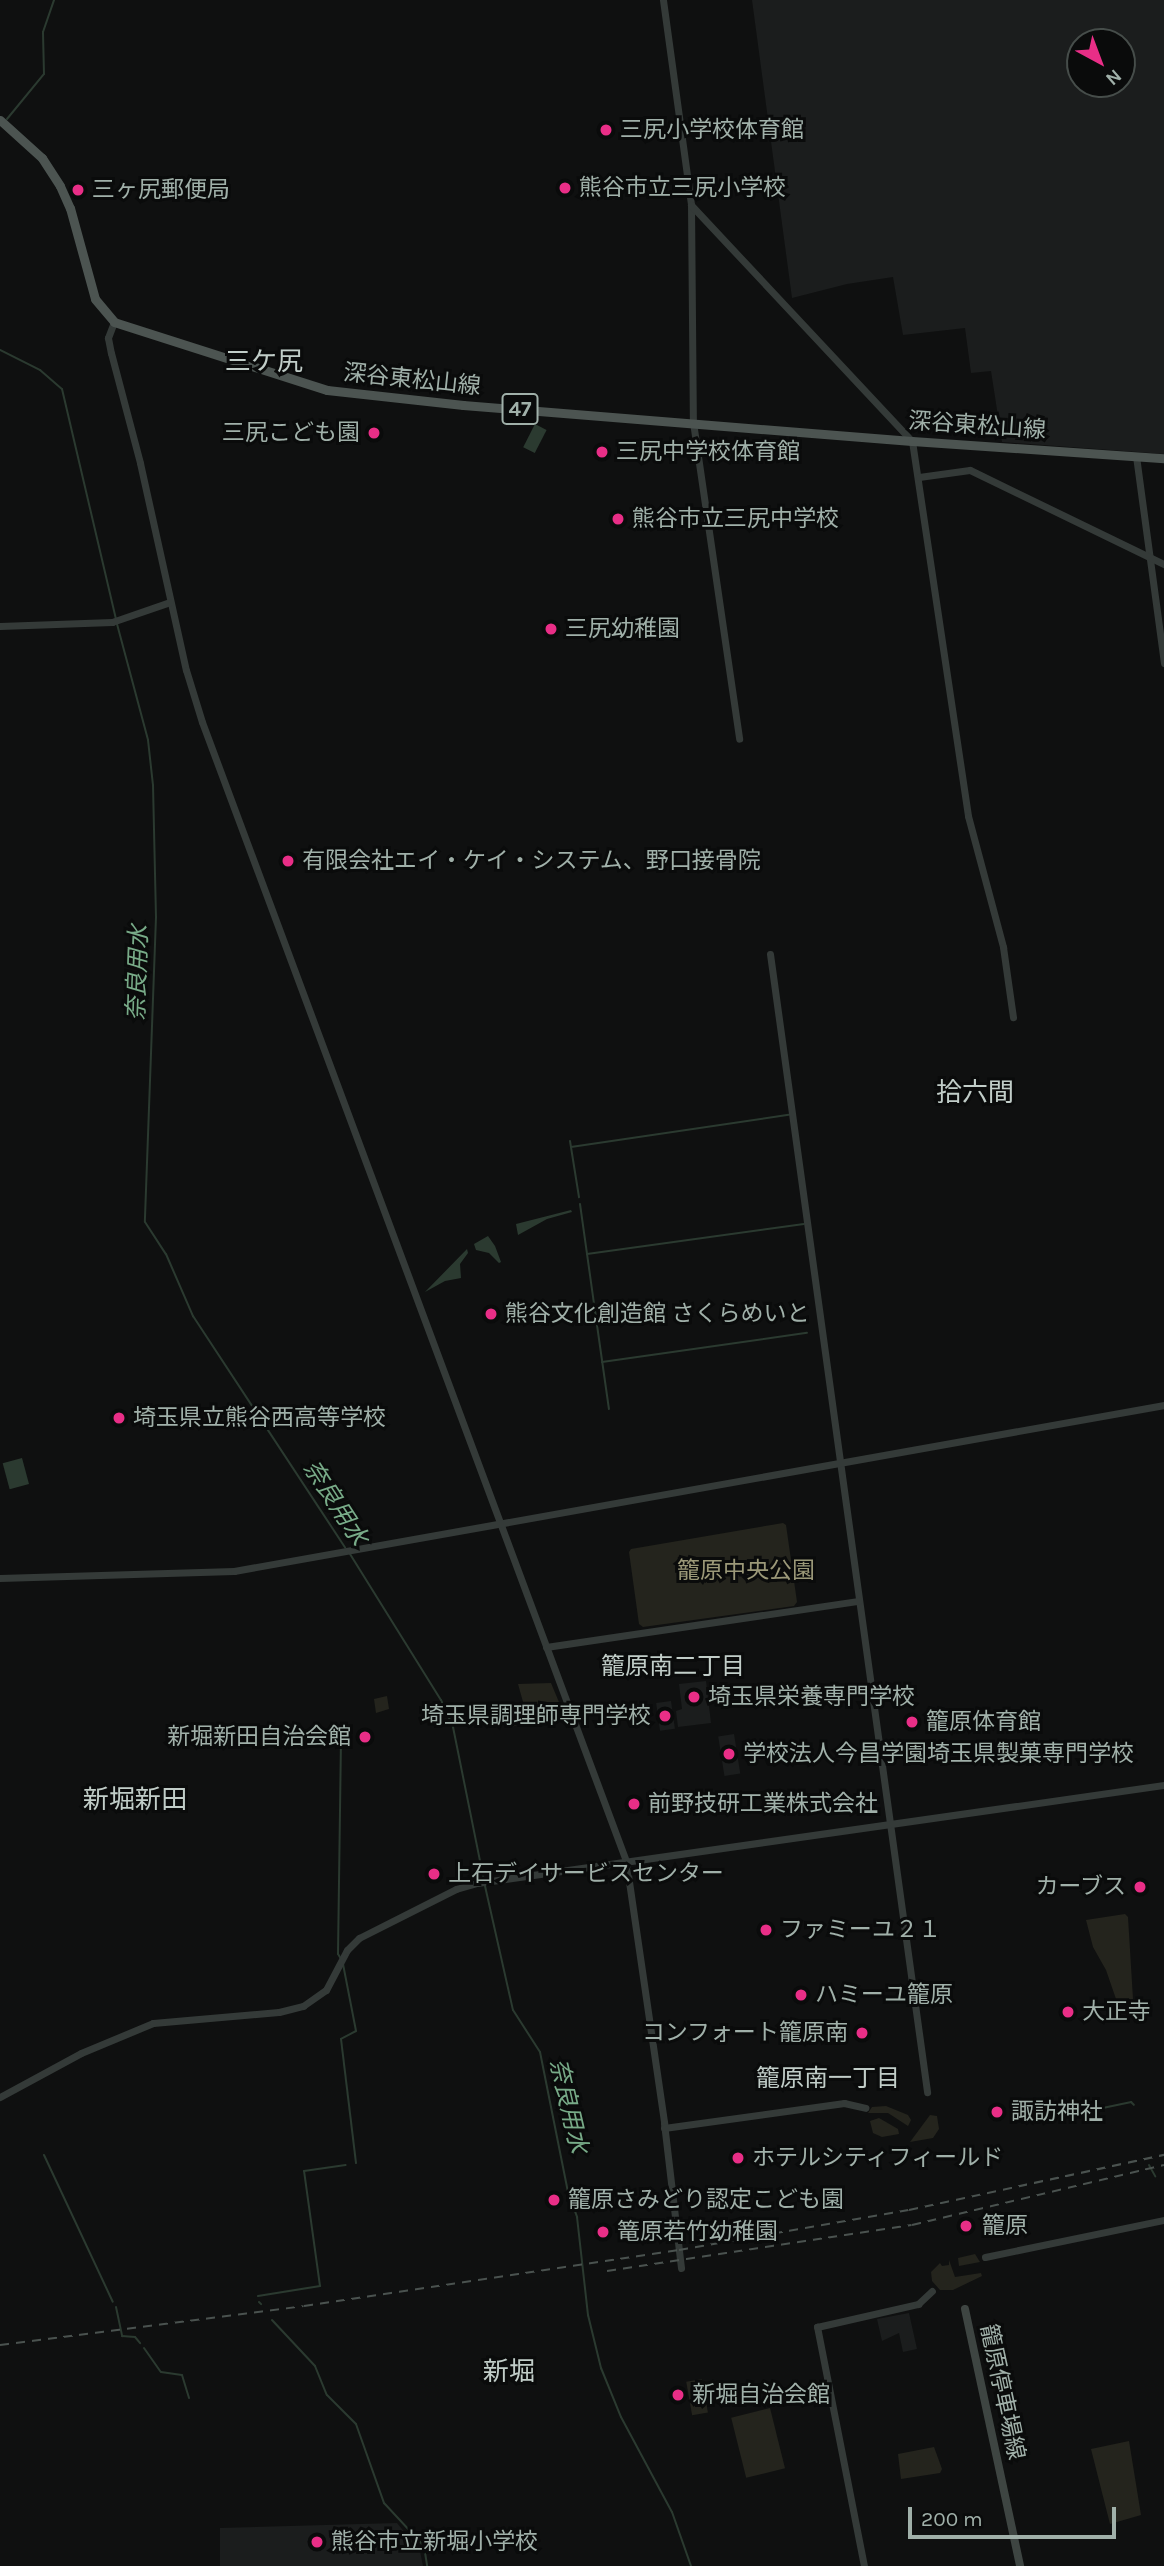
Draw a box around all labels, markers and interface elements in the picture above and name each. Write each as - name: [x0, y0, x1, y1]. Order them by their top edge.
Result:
- north arrow: [1066, 28, 1136, 98]
- text: N: [1101, 65, 1126, 90]
- place label: 三尻小学校体育館: [620, 116, 804, 144]
- marker: 三尻小学校体育館: [598, 122, 614, 138]
- place label: 熊谷市立三尻小学校: [579, 174, 786, 202]
- place label: 三ヶ尻郵便局: [92, 176, 230, 204]
- marker: 熊谷市立三尻小学校: [557, 180, 573, 196]
- marker: 三ヶ尻郵便局: [70, 182, 86, 198]
- district label: 三ケ尻: [225, 346, 303, 378]
- street label: 深谷東松山線: [342, 359, 482, 401]
- road number: 47: [501, 392, 539, 426]
- street label: 深谷東松山線: [907, 407, 1047, 445]
- place label: 三尻こども園: [222, 419, 360, 447]
- marker: 三尻こども園: [366, 425, 382, 441]
- place label: 三尻中学校体育館: [616, 438, 800, 466]
- marker: 三尻中学校体育館: [594, 444, 610, 460]
- place label: 熊谷市立三尻中学校: [632, 505, 839, 533]
- marker: 熊谷市立三尻中学校: [610, 511, 626, 527]
- place label: 三尻幼稚園: [565, 615, 680, 643]
- marker: 三尻幼稚園: [543, 621, 559, 637]
- place label: 有限会社エイ・ケイ・システム、野口接骨院: [302, 847, 762, 875]
- marker: 有限会社エイ・ケイ・システム、野口接骨院: [280, 853, 296, 869]
- water label: 奈良用水: [122, 925, 154, 1021]
- district label: 拾六間: [936, 1077, 1014, 1109]
- place label: 熊谷文化創造館 さくらめいと: [505, 1300, 809, 1328]
- marker: 熊谷文化創造館 さくらめいと: [483, 1306, 499, 1322]
- place label: 埼玉県立熊谷西高等学校: [133, 1404, 386, 1432]
- marker: 埼玉県立熊谷西高等学校: [111, 1410, 127, 1426]
- water label: 奈良用水: [297, 1455, 373, 1551]
- park label: 籠原中央公園: [677, 1557, 815, 1585]
- district label: 籠原南二丁目: [601, 1653, 745, 1681]
- place label: 埼玉県栄養専門学校: [708, 1683, 915, 1711]
- marker: 埼玉県栄養専門学校: [686, 1689, 702, 1705]
- place label: 埼玉県調理師専門学校: [421, 1702, 651, 1730]
- marker: 埼玉県調理師専門学校: [657, 1708, 673, 1724]
- place label: 籠原体育館: [926, 1708, 1041, 1736]
- marker: 籠原体育館: [904, 1714, 920, 1730]
- place label: 新堀新田自治会館: [167, 1723, 351, 1751]
- marker: 新堀新田自治会館: [357, 1729, 373, 1745]
- place label: 学校法人今昌学園埼玉県製菓専門学校: [743, 1740, 1134, 1768]
- marker: 学校法人今昌学園埼玉県製菓専門学校: [721, 1746, 737, 1762]
- district label: 新堀新田: [83, 1784, 187, 1816]
- place label: 前野技研工業株式会社: [648, 1790, 878, 1818]
- marker: 前野技研工業株式会社: [626, 1796, 642, 1812]
- place label: 上石デイサービスセンター: [448, 1860, 724, 1888]
- marker: 上石デイサービスセンター: [426, 1866, 442, 1882]
- place label: カーブス: [1034, 1873, 1126, 1901]
- marker: カーブス: [1132, 1879, 1148, 1895]
- place label: ファミーユ２１: [780, 1916, 941, 1944]
- marker: ファミーユ２１: [758, 1922, 774, 1938]
- place label: ハミーユ籠原: [815, 1981, 953, 2009]
- marker: ハミーユ籠原: [793, 1987, 809, 2003]
- place label: 大正寺: [1082, 1998, 1151, 2026]
- marker: 大正寺: [1060, 2004, 1076, 2020]
- place label: コンフォート籠原南: [641, 2019, 848, 2047]
- marker: コンフォート籠原南: [854, 2025, 870, 2041]
- water label: 奈良用水: [543, 2056, 593, 2156]
- district label: 籠原南一丁目: [756, 2065, 900, 2093]
- place label: 諏訪神社: [1011, 2098, 1103, 2126]
- marker: 諏訪神社: [989, 2104, 1005, 2120]
- place label: ホテルシティフィールド: [752, 2144, 1005, 2172]
- marker: ホテルシティフィールド: [730, 2150, 746, 2166]
- place label: 籠原さみどり認定こども園: [568, 2186, 844, 2214]
- marker: 籠原さみどり認定こども園: [546, 2192, 562, 2208]
- place label: 籠原: [982, 2212, 1028, 2240]
- marker: 籠原: [956, 2216, 976, 2236]
- place label: 篭原若竹幼稚園: [617, 2218, 778, 2246]
- marker: 篭原若竹幼稚園: [595, 2224, 611, 2240]
- street label: 籠原停車場線: [974, 2322, 1030, 2462]
- district label: 新堀: [483, 2356, 535, 2388]
- place label: 新堀自治会館: [692, 2381, 830, 2409]
- marker: 新堀自治会館: [670, 2387, 686, 2403]
- scale bar: [912, 2492, 1120, 2536]
- text: 200 m: [921, 2507, 983, 2531]
- place label: 熊谷市立新堀小学校: [331, 2528, 538, 2556]
- marker: 熊谷市立新堀小学校: [309, 2534, 325, 2550]

